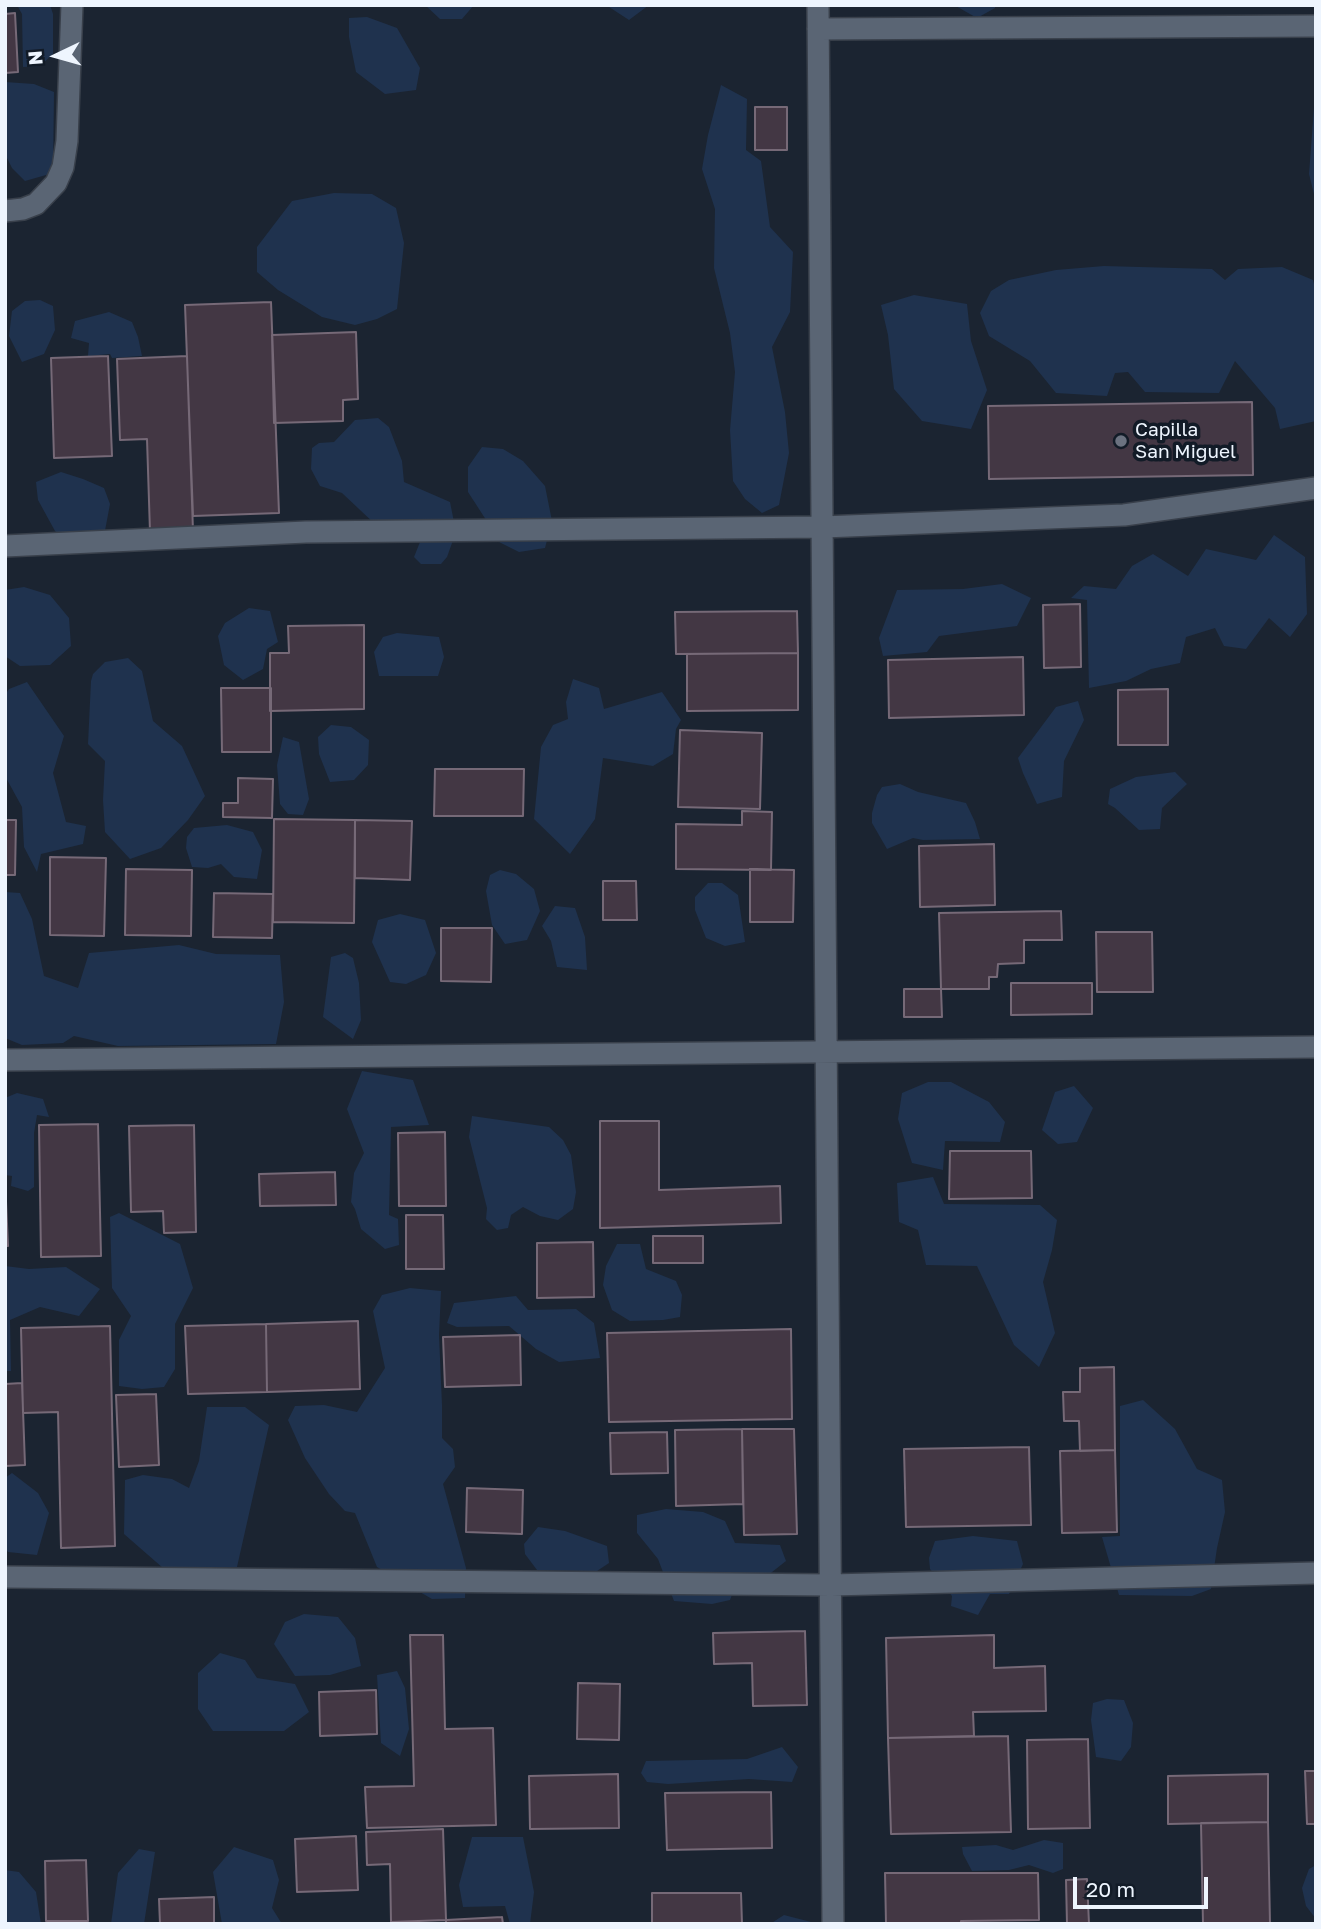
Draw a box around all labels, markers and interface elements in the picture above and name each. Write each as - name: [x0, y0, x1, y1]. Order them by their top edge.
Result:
- north arrow: [21, 21, 91, 91]
- text: N: [22, 50, 47, 66]
- place label: Capilla San Miguel: [1135, 419, 1236, 463]
- marker: Capilla San Miguel: [1113, 433, 1129, 449]
- scale bar: [1076, 1862, 1211, 1906]
- text: 20 m: [1086, 1876, 1135, 1902]

